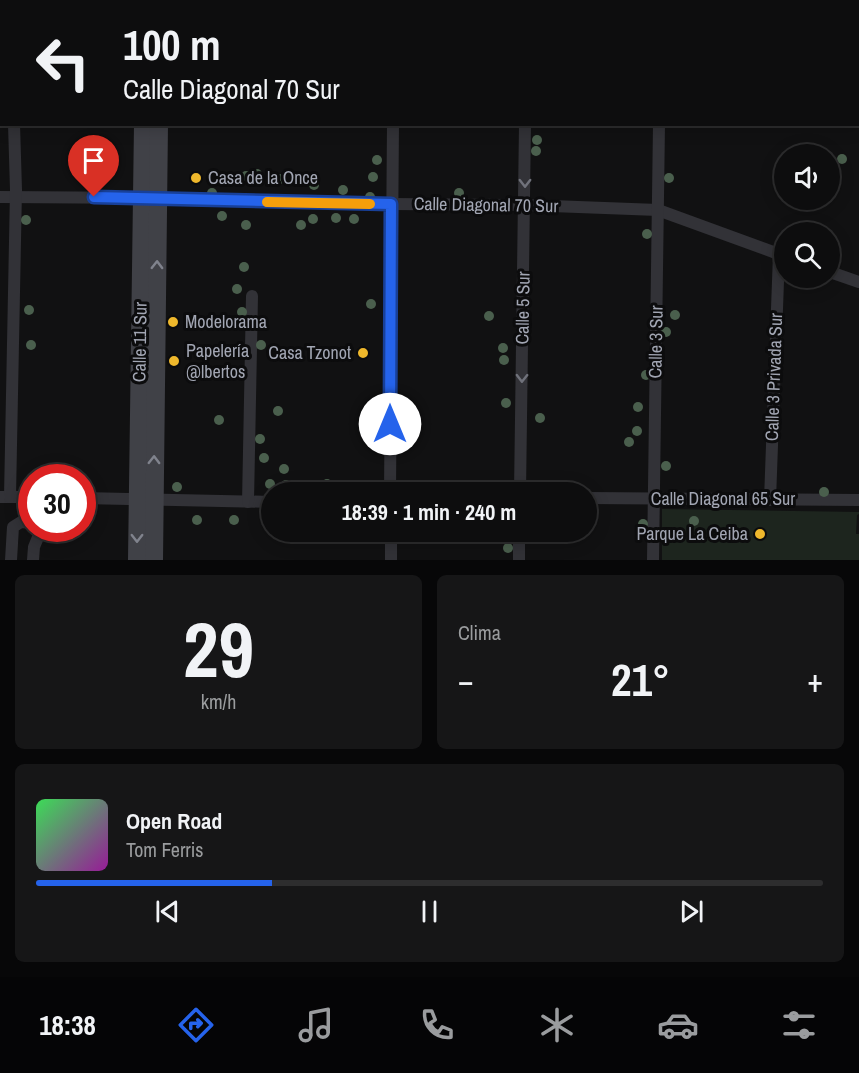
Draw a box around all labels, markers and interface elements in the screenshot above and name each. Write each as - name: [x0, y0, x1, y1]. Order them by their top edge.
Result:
- text: 100 m: [123, 17, 221, 73]
- icon: left: [24, 24, 102, 102]
- text: Calle Diagonal 70 Sur: [123, 71, 340, 107]
- pin: [68, 135, 119, 197]
- icon: arrive: [77, 144, 110, 177]
- map controls: [774, 144, 840, 288]
- button: sound: [774, 144, 840, 210]
- place label: Casa de la Once: [208, 165, 318, 190]
- marker: Casa de la Once: [189, 171, 203, 185]
- one-way arrow: [519, 178, 531, 187]
- street label: Calle Diagonal 70 Sur: [414, 191, 558, 218]
- button: search: [774, 222, 840, 288]
- one-way arrow: [151, 260, 163, 269]
- street label: Calle 5 Sur: [509, 271, 536, 345]
- street label: Calle 11 Sur: [126, 302, 153, 382]
- street label: Calle 3 Sur: [642, 305, 669, 379]
- place label: Modelorama: [185, 309, 267, 334]
- street label: Calle 3 Privada Sur: [759, 313, 788, 441]
- marker: Modelorama: [166, 315, 180, 329]
- place label: Papelería @lbertos: [186, 338, 249, 384]
- place label: Casa Tzonot: [268, 340, 351, 365]
- marker: Casa Tzonot: [356, 346, 370, 360]
- marker: Papelería @lbertos: [167, 354, 181, 368]
- one-way arrow: [516, 373, 528, 382]
- position arrow: [358, 392, 422, 456]
- one-way arrow: [148, 455, 160, 464]
- speed limit sign: 30: [18, 464, 96, 542]
- street label: Calle Diagonal 65 Sur: [651, 486, 795, 511]
- text: 18:39 · 1 min · 240 m: [342, 497, 516, 527]
- place label: Parque La Ceiba: [636, 521, 748, 546]
- marker: Parque La Ceiba: [753, 527, 767, 541]
- one-way arrow: [131, 533, 143, 542]
- text: 29: [183, 596, 254, 701]
- text: Clima: [458, 619, 501, 646]
- text: 21°: [611, 649, 670, 710]
- text: −: [458, 658, 474, 702]
- text: +: [807, 658, 823, 702]
- text: km/h: [201, 688, 236, 715]
- text: Open Road: [126, 806, 222, 836]
- text: Tom Ferris: [126, 836, 204, 863]
- icon: previous: [151, 895, 184, 928]
- icon: pause: [413, 895, 446, 928]
- icon: next: [675, 895, 708, 928]
- icon: directions: [175, 1004, 217, 1046]
- icon: music: [295, 1004, 337, 1046]
- icon: phone: [416, 1004, 458, 1046]
- icon: climate: [536, 1004, 578, 1046]
- icon: car: [657, 1004, 699, 1046]
- icon: filters: [778, 1004, 820, 1046]
- text: 18:38: [39, 1007, 96, 1043]

